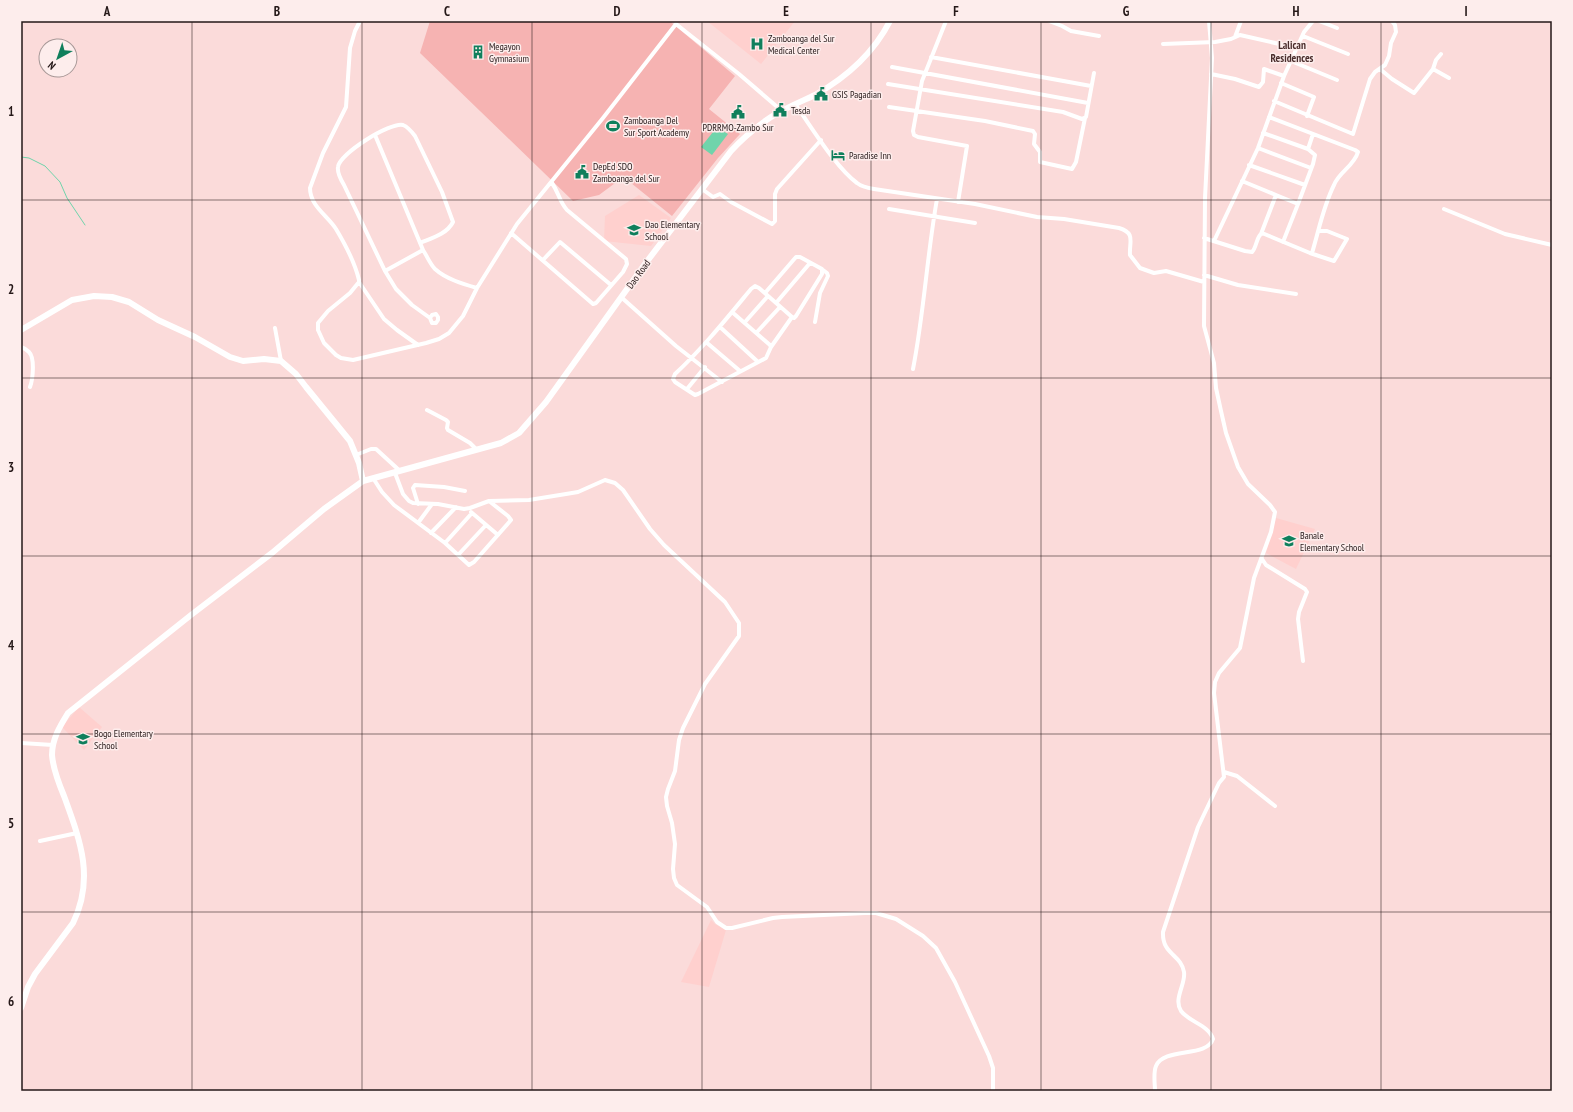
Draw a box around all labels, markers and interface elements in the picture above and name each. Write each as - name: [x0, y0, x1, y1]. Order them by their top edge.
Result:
- text: A: [103, 3, 111, 20]
- text: B: [274, 3, 280, 20]
- text: C: [444, 3, 450, 20]
- text: D: [614, 3, 621, 20]
- text: E: [783, 3, 789, 20]
- text: F: [953, 3, 959, 20]
- text: G: [1123, 3, 1130, 20]
- text: H: [1293, 3, 1300, 20]
- text: I: [1464, 3, 1468, 20]
- place label: Zamboanga del Sur Medical Center: [768, 32, 835, 57]
- hospital icon: Zamboanga del Sur Medical Center: [749, 36, 765, 52]
- north arrow: [38, 38, 78, 78]
- district label: Lalican Residences: [1271, 38, 1314, 65]
- place label: Megayon Gymnasium: [489, 40, 529, 65]
- building icon: Megayon Gymnasium: [470, 44, 486, 60]
- text: N: [45, 58, 58, 73]
- public building icon: GSIS Pagadian: [813, 86, 829, 102]
- place label: GSIS Pagadian: [832, 88, 881, 101]
- public building icon: Tesda: [772, 102, 788, 118]
- text: 1: [8, 103, 14, 120]
- public building icon: PDRRMO-Zambo Sur: [730, 104, 746, 120]
- place label: Tesda: [791, 104, 810, 117]
- place label: Zamboanga Del Sur Sport Academy: [624, 114, 689, 139]
- sports icon: Zamboanga Del Sur Sport Academy: [605, 118, 621, 134]
- place label: PDRRMO-Zambo Sur: [702, 121, 774, 134]
- hotel icon: Paradise Inn: [830, 147, 846, 163]
- place label: Paradise Inn: [849, 149, 891, 162]
- place label: DepEd SDO Zamboanga del Sur: [593, 160, 660, 185]
- public building icon: DepEd SDO Zamboanga del Sur: [574, 164, 590, 180]
- place label: Dao Elementary School: [645, 218, 700, 243]
- school or university icon: Dao Elementary School: [626, 222, 642, 238]
- street label: Dao Road: [624, 257, 653, 291]
- text: 2: [8, 281, 14, 298]
- text: 3: [8, 459, 14, 476]
- place label: Banale Elementary School: [1300, 529, 1365, 554]
- school or university icon: Banale Elementary School: [1281, 533, 1297, 549]
- text: 4: [8, 637, 15, 654]
- place label: Bogo Elementary School: [94, 727, 153, 752]
- school or university icon: Bogo Elementary School: [75, 731, 91, 747]
- text: 5: [8, 815, 14, 832]
- text: 6: [8, 993, 14, 1010]

